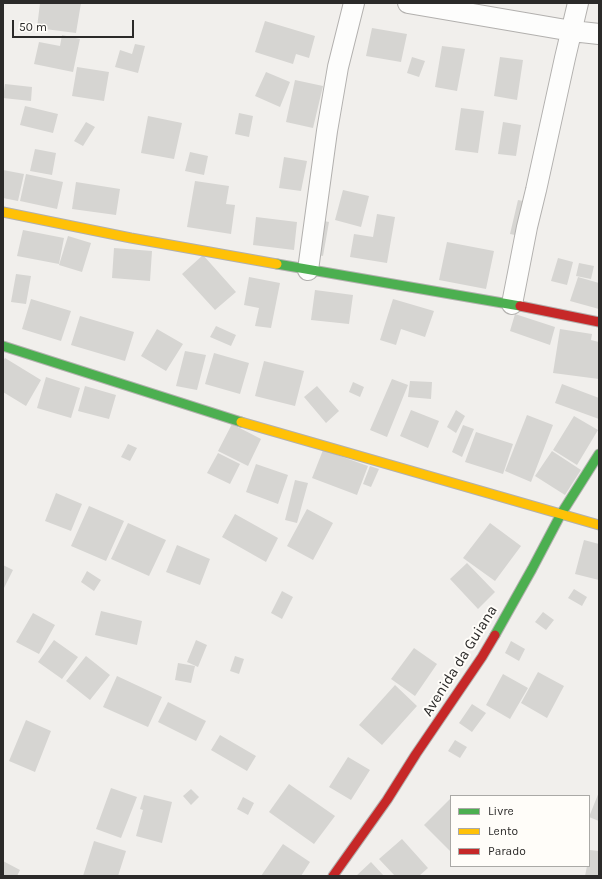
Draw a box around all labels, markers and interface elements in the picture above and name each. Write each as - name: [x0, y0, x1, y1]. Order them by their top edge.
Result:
- scale bar: [14, 12, 136, 38]
- text: 50 m: [19, 20, 47, 34]
- street label: Avenida da Guiana: [419, 602, 501, 720]
- legend: [450, 795, 590, 867]
- text: Livre: [488, 804, 514, 818]
- text: Lento: [488, 824, 518, 838]
- text: Parado: [488, 844, 526, 858]

